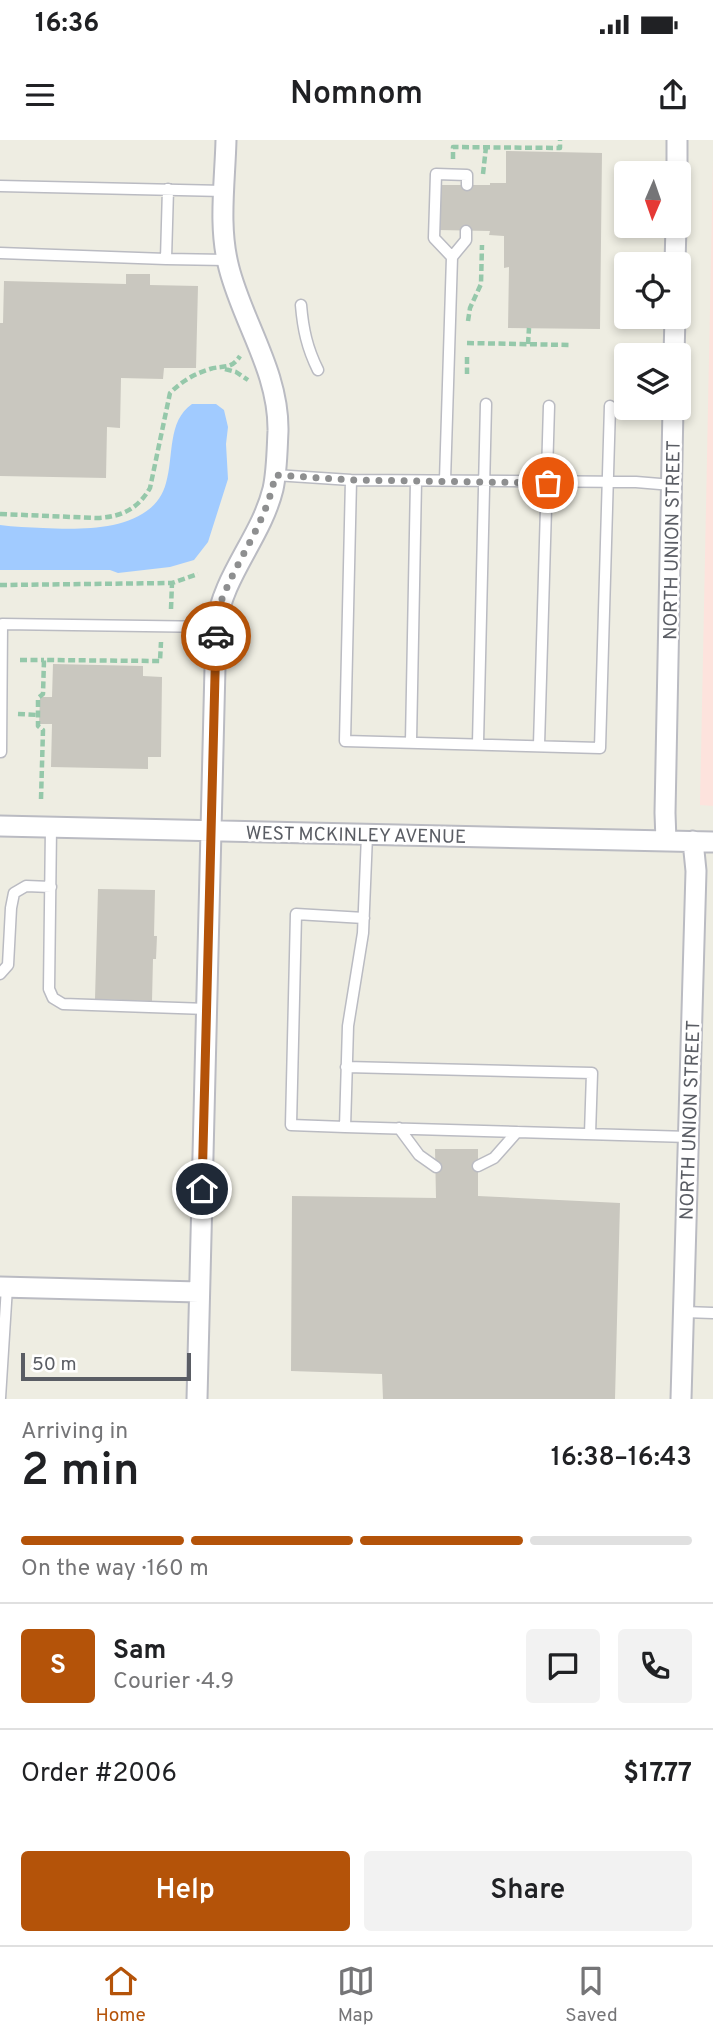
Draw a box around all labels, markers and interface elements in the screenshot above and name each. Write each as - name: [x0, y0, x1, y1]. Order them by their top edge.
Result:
- text: 16:36: [35, 8, 99, 41]
- text: Nomnom: [290, 75, 423, 115]
- icon: menu: [21, 76, 59, 114]
- icon: share: [654, 76, 692, 114]
- north arrow: [614, 161, 691, 238]
- map controls: [614, 161, 691, 420]
- button: locate: [614, 252, 691, 329]
- button: layers: [614, 343, 691, 420]
- street label: NORTH UNION STREET: [659, 440, 687, 640]
- pin: [518, 453, 578, 513]
- icon: bag: [529, 464, 567, 502]
- courier: [181, 601, 251, 671]
- icon: car: [197, 617, 235, 655]
- street label: WEST MCKINLEY AVENUE: [245, 822, 466, 850]
- street label: NORTH UNION STREET: [676, 1020, 706, 1220]
- pin: [172, 1159, 232, 1219]
- icon: home: [183, 1170, 221, 1208]
- scale bar: [21, 1350, 191, 1382]
- text: 50 m: [32, 1353, 77, 1377]
- text: Arriving in: [21, 1418, 128, 1447]
- text: 16:38–16:43: [551, 1442, 692, 1475]
- text: 2 min: [21, 1443, 140, 1502]
- text: On the way · 160 m: [21, 1555, 209, 1584]
- button: chat: [526, 1629, 600, 1703]
- button: phone: [618, 1629, 692, 1703]
- text: Sam: [113, 1635, 166, 1668]
- text: S: [50, 1650, 66, 1683]
- text: Courier · 4.9: [113, 1668, 234, 1697]
- text: Order #2006: [21, 1758, 177, 1791]
- text: $17.77: [623, 1758, 692, 1791]
- button: Help: [21, 1851, 350, 1931]
- button: Share: [364, 1851, 692, 1931]
- tab: Home: [95, 1962, 146, 2028]
- tab: Map: [337, 1962, 375, 2028]
- tab: Saved: [565, 1962, 618, 2028]

